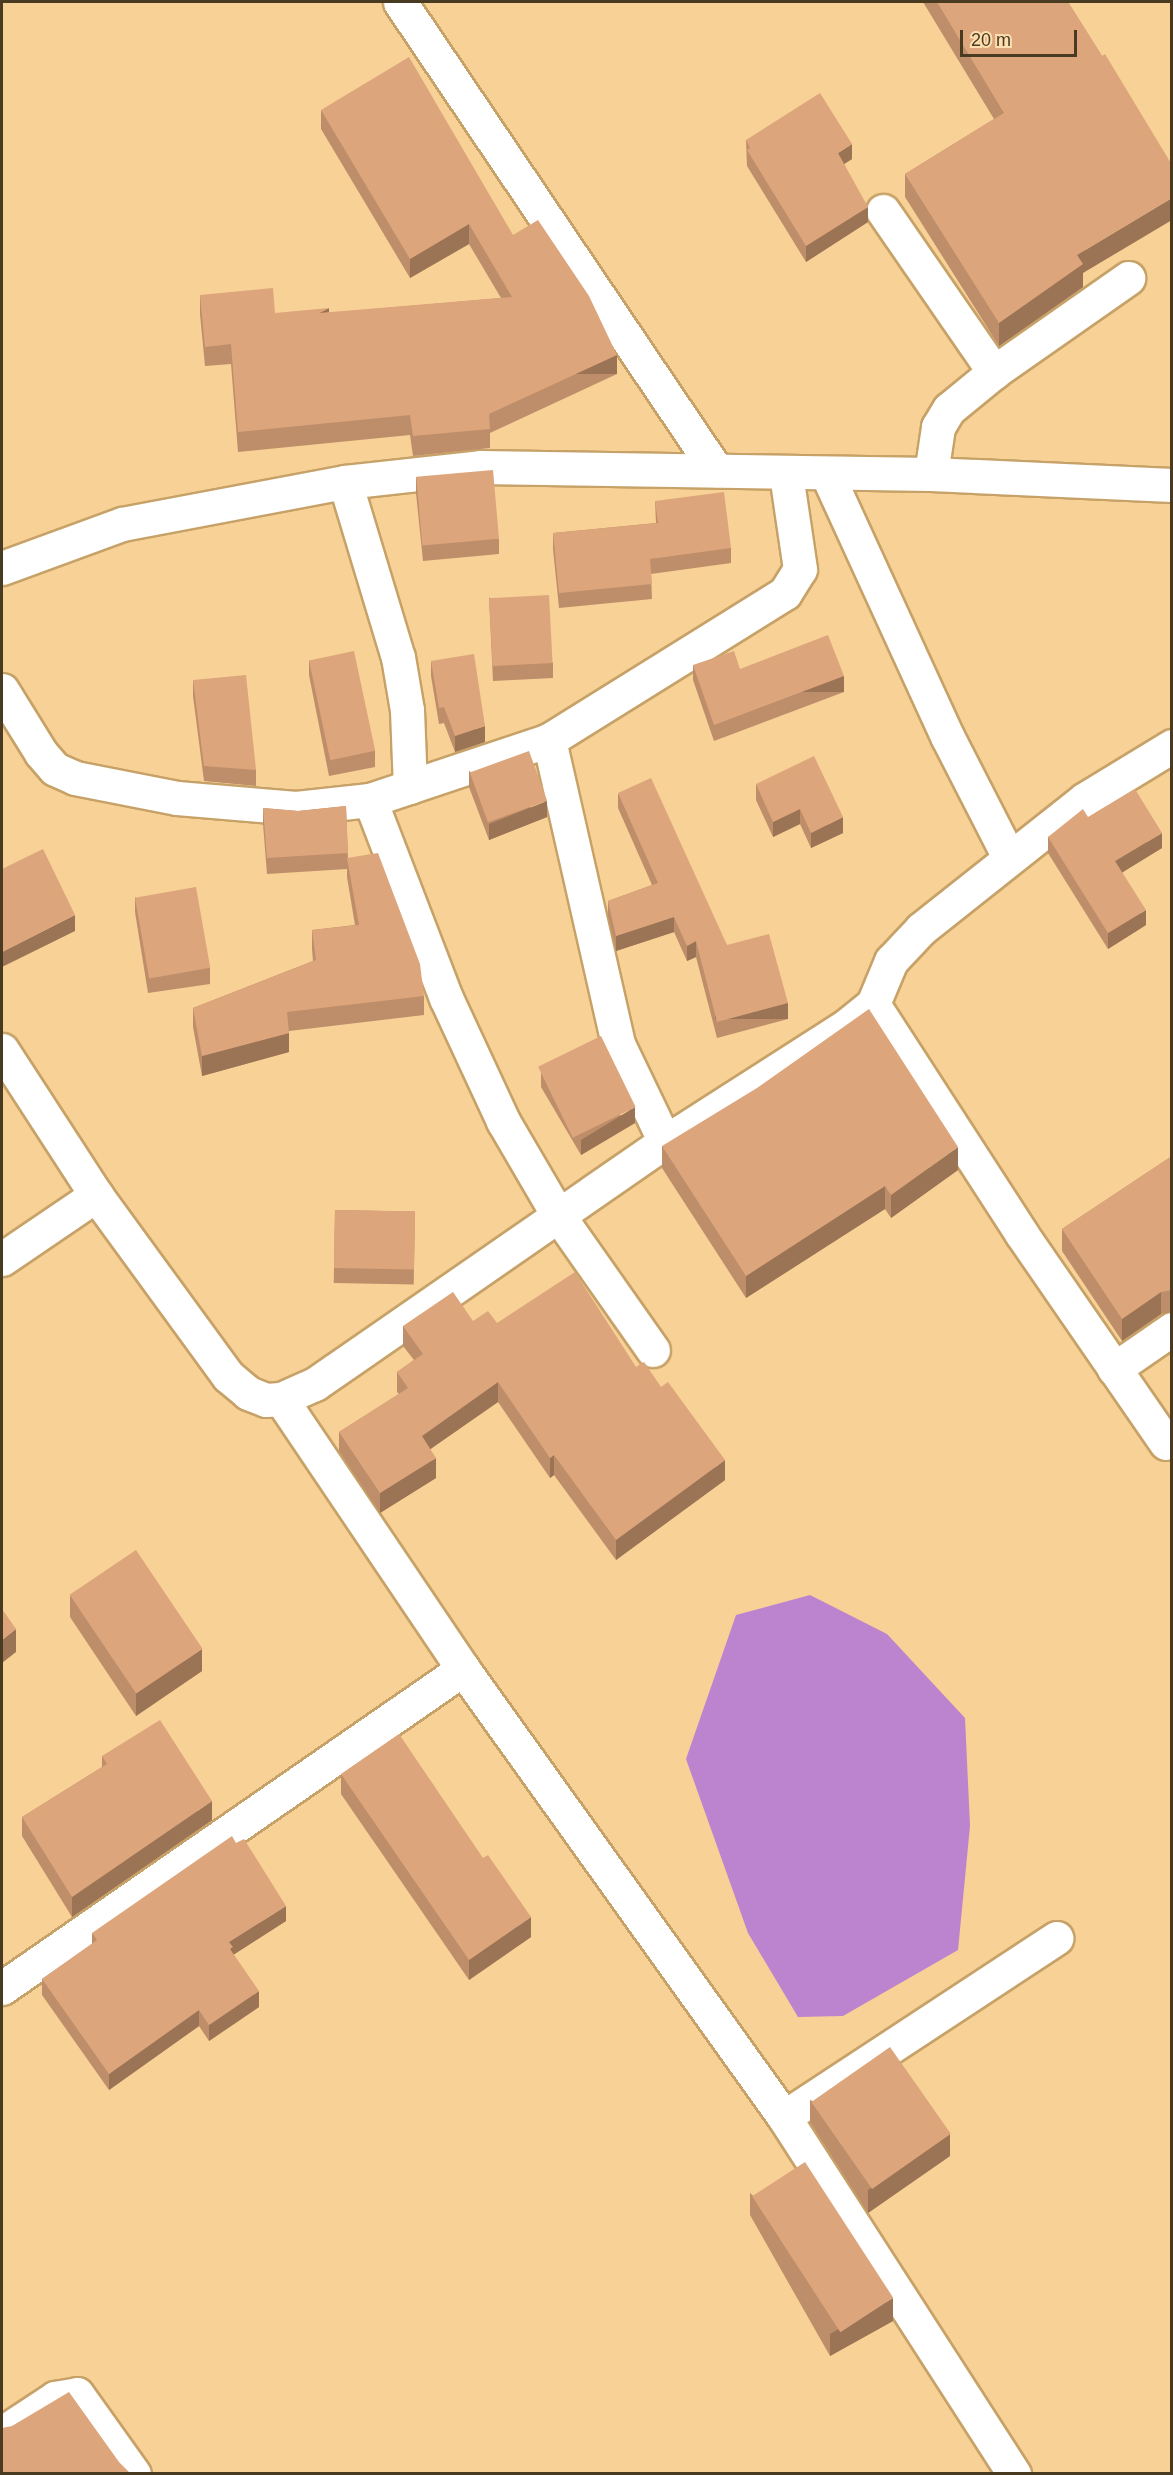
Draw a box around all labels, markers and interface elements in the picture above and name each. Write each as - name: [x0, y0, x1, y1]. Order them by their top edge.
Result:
- scale bar: [963, 18, 1080, 56]
- text: 20 m: [971, 30, 1011, 50]

